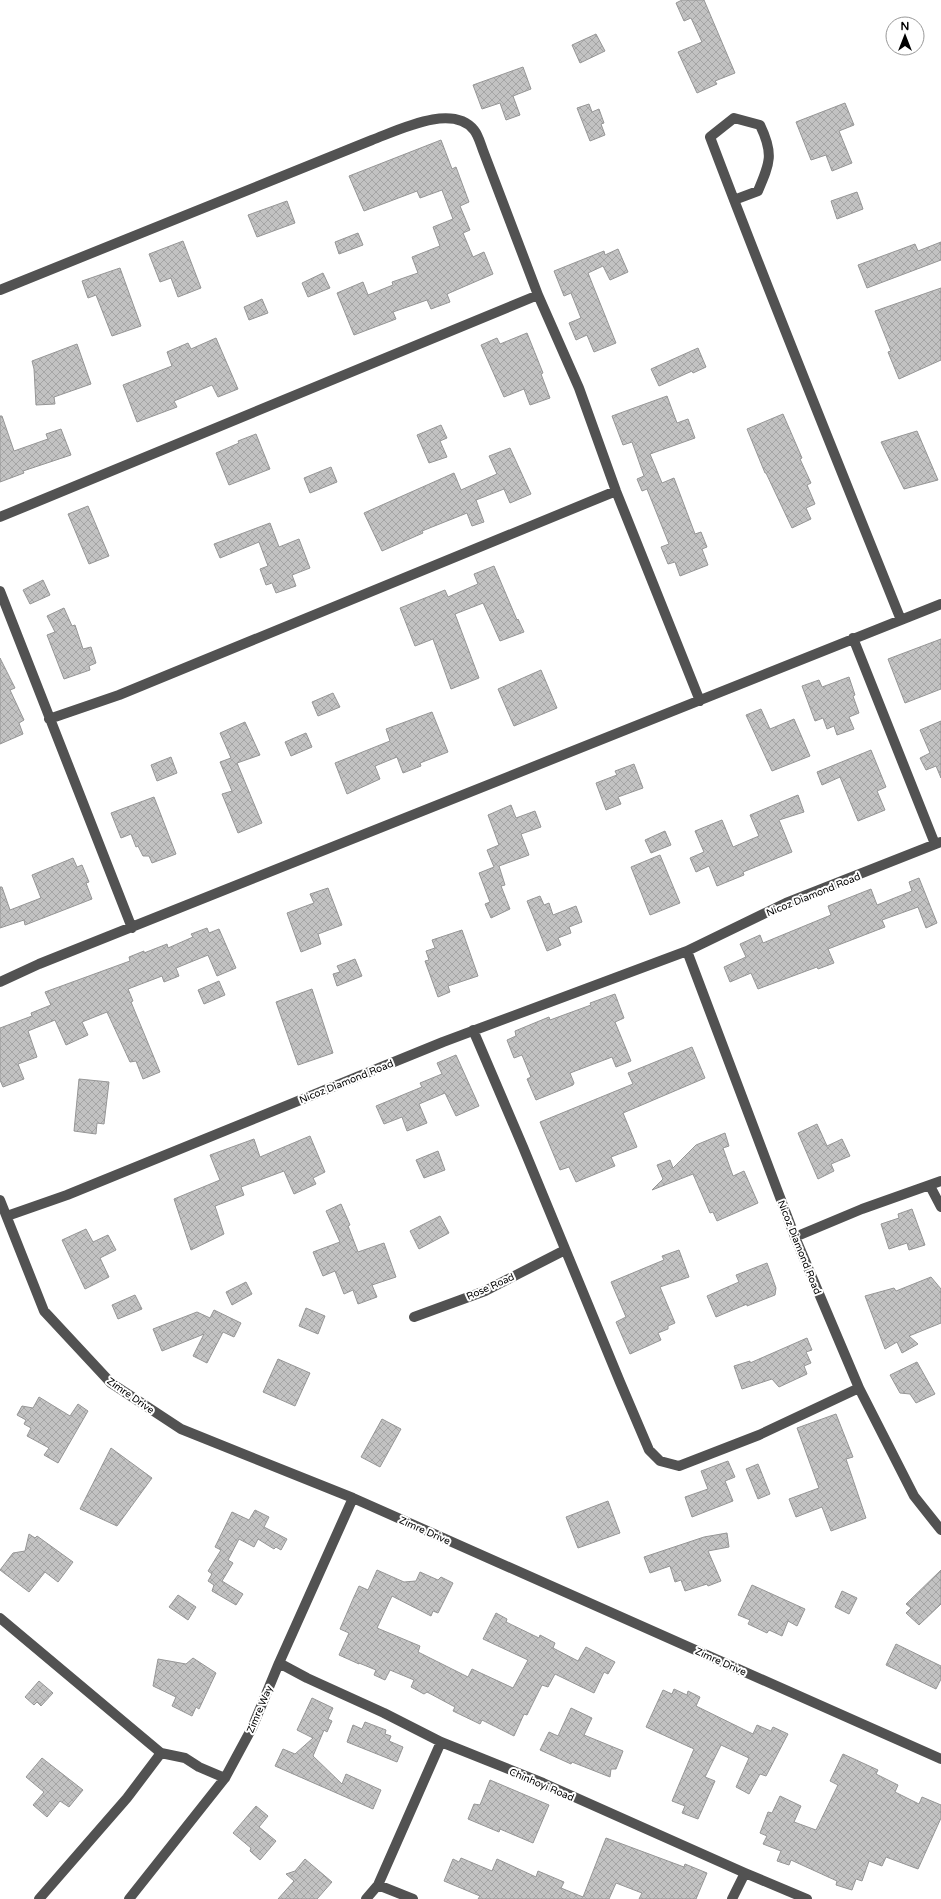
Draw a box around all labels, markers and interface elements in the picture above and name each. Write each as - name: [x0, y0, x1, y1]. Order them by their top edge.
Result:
- north arrow: [885, 16, 925, 56]
- text: N: [901, 20, 909, 33]
- street label: Nicoz Diamond Road: [765, 871, 862, 919]
- street label: Nicoz Diamond Road: [298, 1058, 395, 1106]
- street label: Nicoz Diamond Road: [775, 1199, 823, 1296]
- street label: Rose Road: [464, 1271, 516, 1303]
- street label: Zimre Drive: [105, 1375, 157, 1417]
- street label: Zimre Drive: [397, 1514, 452, 1548]
- street label: Zimre Drive: [693, 1645, 748, 1679]
- street label: Zimre Way: [245, 1683, 276, 1735]
- street label: Chinhoyi Road: [507, 1766, 576, 1804]

